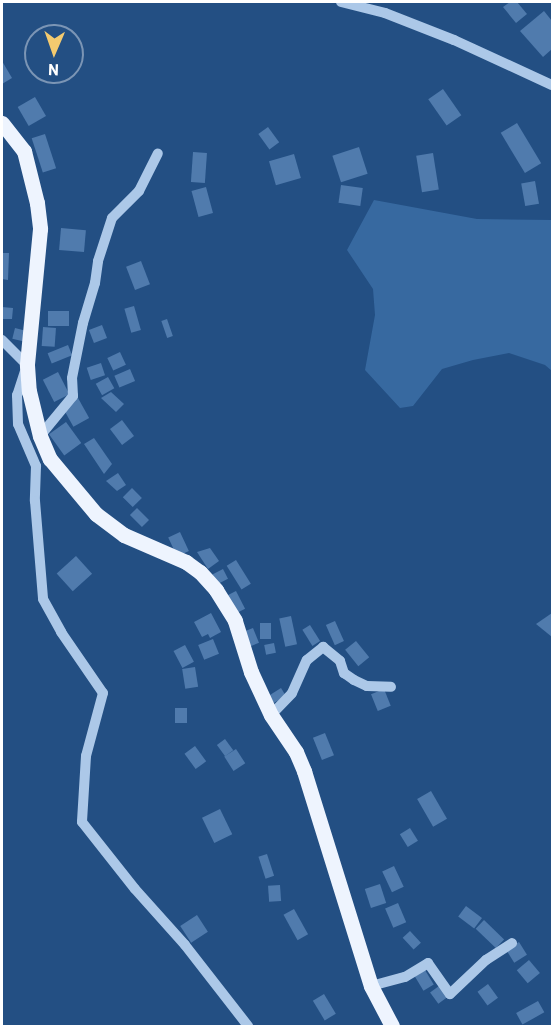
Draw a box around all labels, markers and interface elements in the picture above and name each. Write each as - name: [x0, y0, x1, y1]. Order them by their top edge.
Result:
- north arrow: [24, 24, 84, 84]
- text: N: [48, 61, 59, 80]

